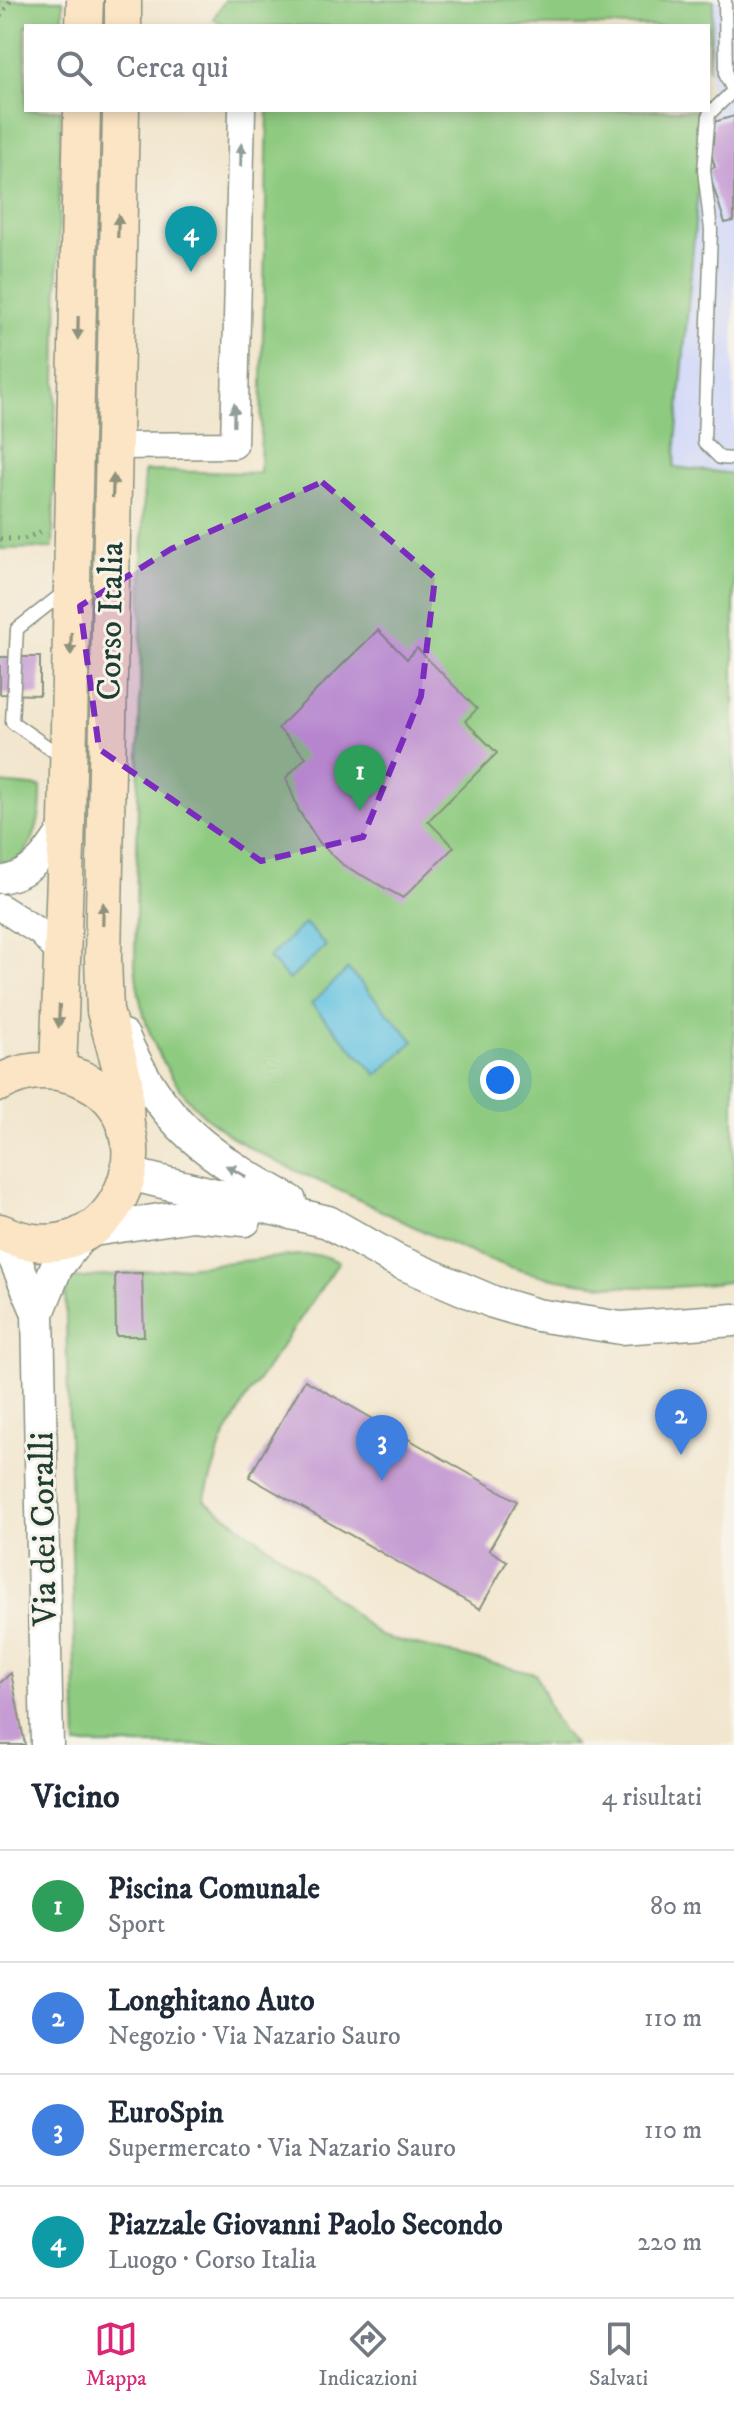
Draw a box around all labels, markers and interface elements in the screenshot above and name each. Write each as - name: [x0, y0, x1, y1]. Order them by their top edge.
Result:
- search box: [24, 24, 710, 112]
- icon: search: [52, 46, 96, 90]
- text: Cerca qui: [116, 50, 229, 87]
- one-way arrow: [234, 142, 247, 167]
- pin: 4: [165, 206, 217, 272]
- one-way arrow: [112, 213, 125, 238]
- one-way arrow: [71, 316, 84, 341]
- one-way arrow: [228, 402, 241, 427]
- one-way arrow: [106, 473, 119, 498]
- street label: Corso Italia: [89, 541, 133, 701]
- one-way arrow: [65, 632, 77, 657]
- pin: 1: [334, 745, 386, 811]
- one-way arrow: [97, 901, 110, 926]
- one-way arrow: [53, 1004, 66, 1029]
- your location: [480, 1060, 520, 1100]
- one-way arrow: [224, 1164, 247, 1177]
- pin: 2: [655, 1389, 707, 1455]
- pin: 3: [356, 1415, 408, 1481]
- street label: Via dei Coralli: [21, 1432, 67, 1627]
- text: Vicino: [32, 1776, 120, 1818]
- text: 4 risultati: [602, 1781, 702, 1814]
- text: Piscina Comunale: [108, 1871, 320, 1908]
- text: 1: [53, 1890, 63, 1923]
- text: 80 m: [650, 1890, 702, 1923]
- text: Sport: [108, 1908, 165, 1941]
- text: Longhitano Auto: [108, 1983, 315, 2020]
- text: 2: [52, 2002, 64, 2035]
- text: 110 m: [644, 2002, 702, 2035]
- text: Negozio · Via Nazario Sauro: [108, 2020, 401, 2053]
- text: EuroSpin: [108, 2095, 224, 2132]
- text: 3: [53, 2114, 63, 2147]
- text: 110 m: [644, 2114, 702, 2147]
- text: Supermercato · Via Nazario Sauro: [108, 2132, 456, 2165]
- text: Piazzale Giovanni Paolo Secondo: [108, 2207, 503, 2244]
- text: 4: [51, 2226, 65, 2259]
- text: 220 m: [637, 2226, 702, 2259]
- text: Luogo · Corso Italia: [108, 2244, 316, 2277]
- tab: Mappa: [86, 2317, 147, 2392]
- tab: Indicazioni: [318, 2317, 417, 2392]
- tab: Salvati: [589, 2317, 648, 2392]

